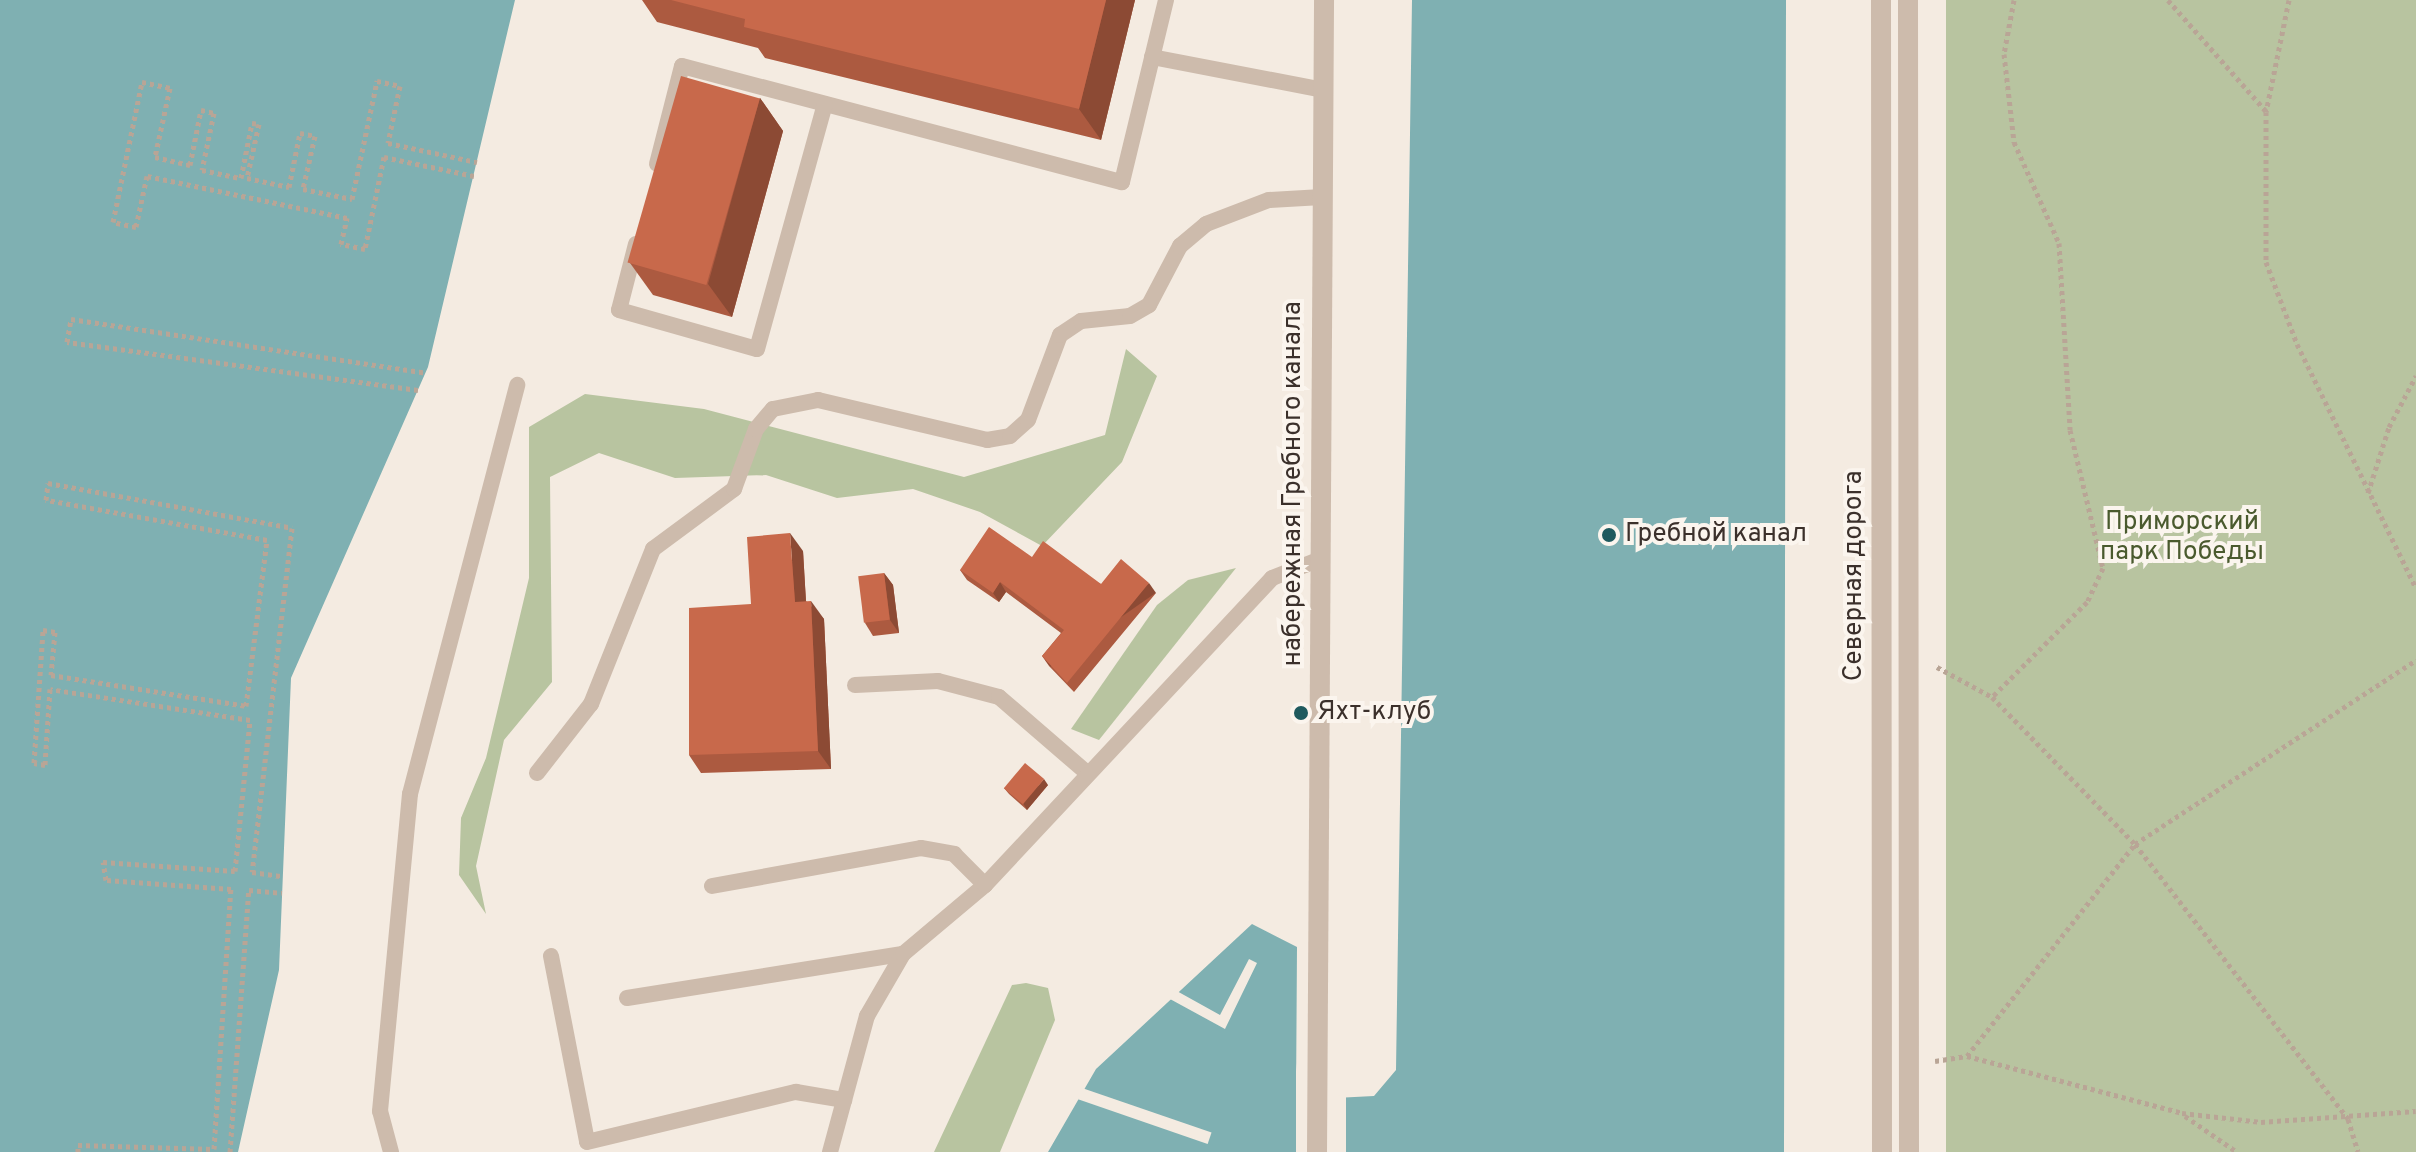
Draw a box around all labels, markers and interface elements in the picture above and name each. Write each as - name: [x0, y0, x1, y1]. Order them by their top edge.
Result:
- street label: набережная Гребного канала: [1278, 301, 1310, 667]
- street label: Северная дорога: [1839, 471, 1871, 681]
- park label: Приморский парк Победы: [2100, 507, 2264, 568]
- place label: Гребной канал: [1625, 519, 1807, 551]
- marker: Гребной канал: [1600, 526, 1618, 544]
- place label: Яхт-клуб: [1317, 697, 1431, 729]
- marker: Яхт-клуб: [1292, 704, 1310, 722]

